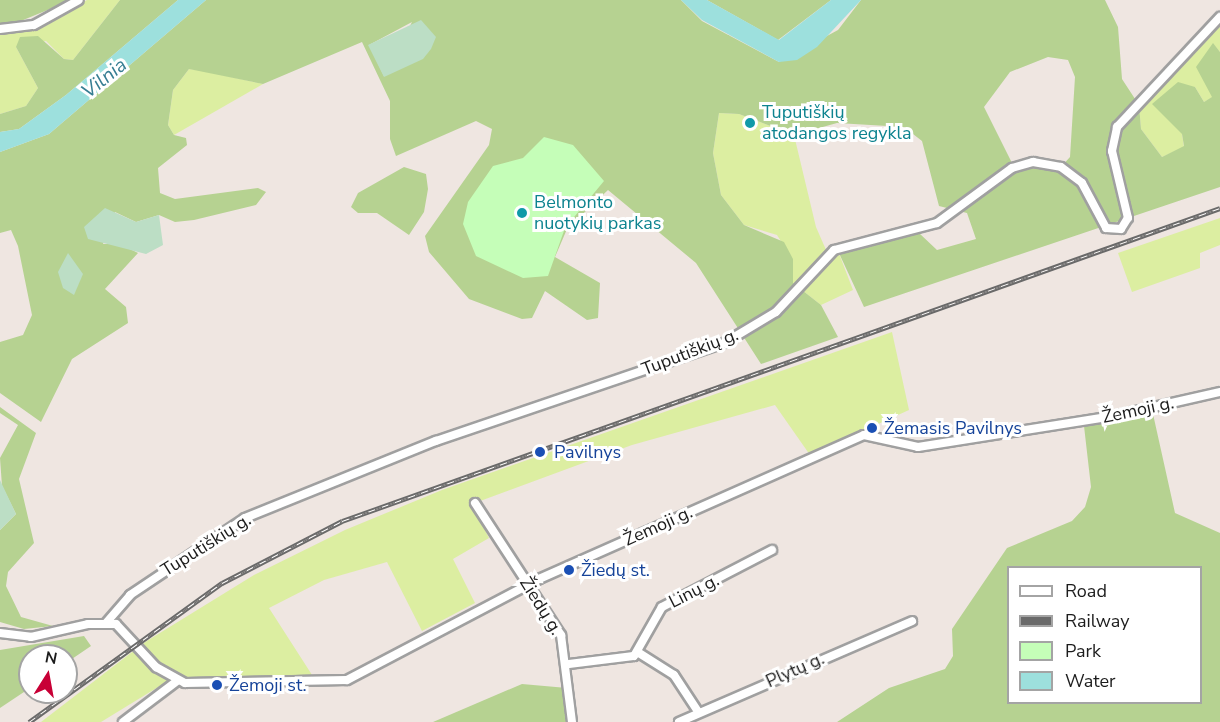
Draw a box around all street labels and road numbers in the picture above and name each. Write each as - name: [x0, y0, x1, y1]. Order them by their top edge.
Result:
- street label: Tuputiškių g.: [639, 324, 741, 380]
- street label: Žemoji g.: [1100, 392, 1176, 428]
- street label: Žemoji g.: [620, 501, 696, 551]
- street label: Tuputiškių g.: [157, 509, 255, 581]
- street label: Linų g.: [665, 569, 723, 613]
- street label: Žiedų g.: [515, 573, 567, 639]
- street label: Plytų g.: [762, 648, 828, 692]

